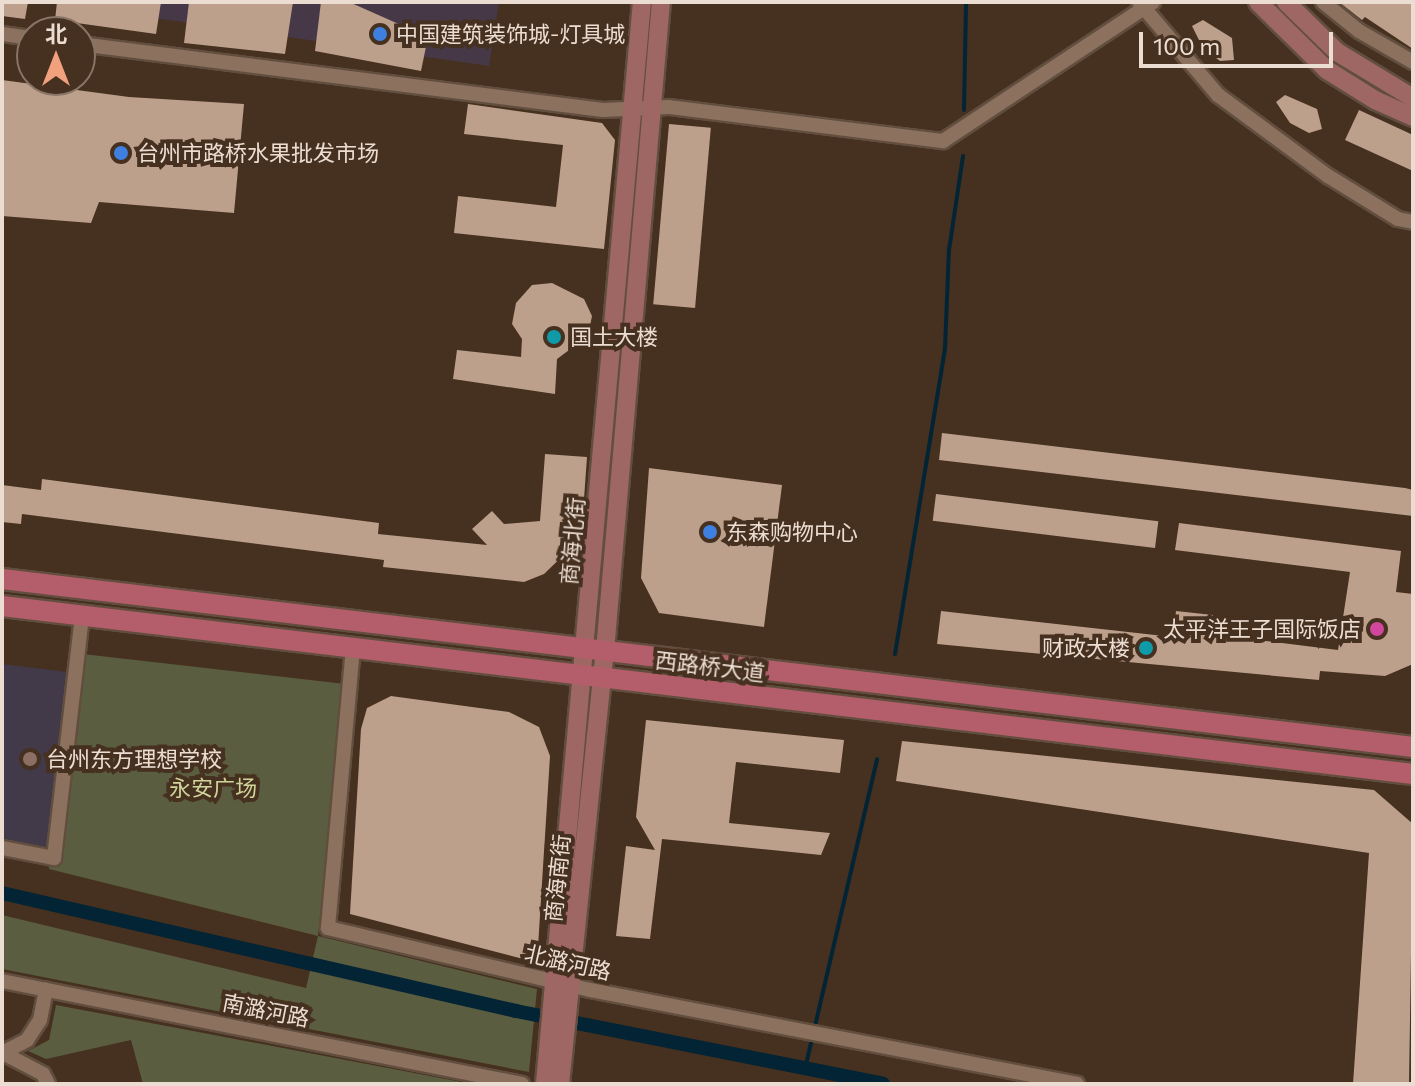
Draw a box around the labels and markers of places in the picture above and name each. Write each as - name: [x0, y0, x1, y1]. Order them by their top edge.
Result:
- place label: 中国建筑装饰城-灯具城: [396, 21, 625, 47]
- marker: 中国建筑装饰城-灯具城: [371, 25, 389, 43]
- place label: 台州市路桥水果批发市场: [137, 140, 379, 166]
- marker: 台州市路桥水果批发市场: [112, 144, 130, 162]
- place label: 国土大楼: [570, 324, 658, 350]
- marker: 国土大楼: [545, 328, 563, 346]
- place label: 东森购物中心: [726, 519, 858, 545]
- marker: 东森购物中心: [701, 523, 719, 541]
- place label: 太平洋王子国际饭店: [1163, 616, 1361, 642]
- marker: 太平洋王子国际饭店: [1368, 620, 1386, 638]
- place label: 财政大楼: [1042, 635, 1130, 661]
- marker: 财政大楼: [1137, 639, 1155, 657]
- place label: 台州东方理想学校: [46, 746, 222, 772]
- marker: 台州东方理想学校: [21, 750, 39, 768]

